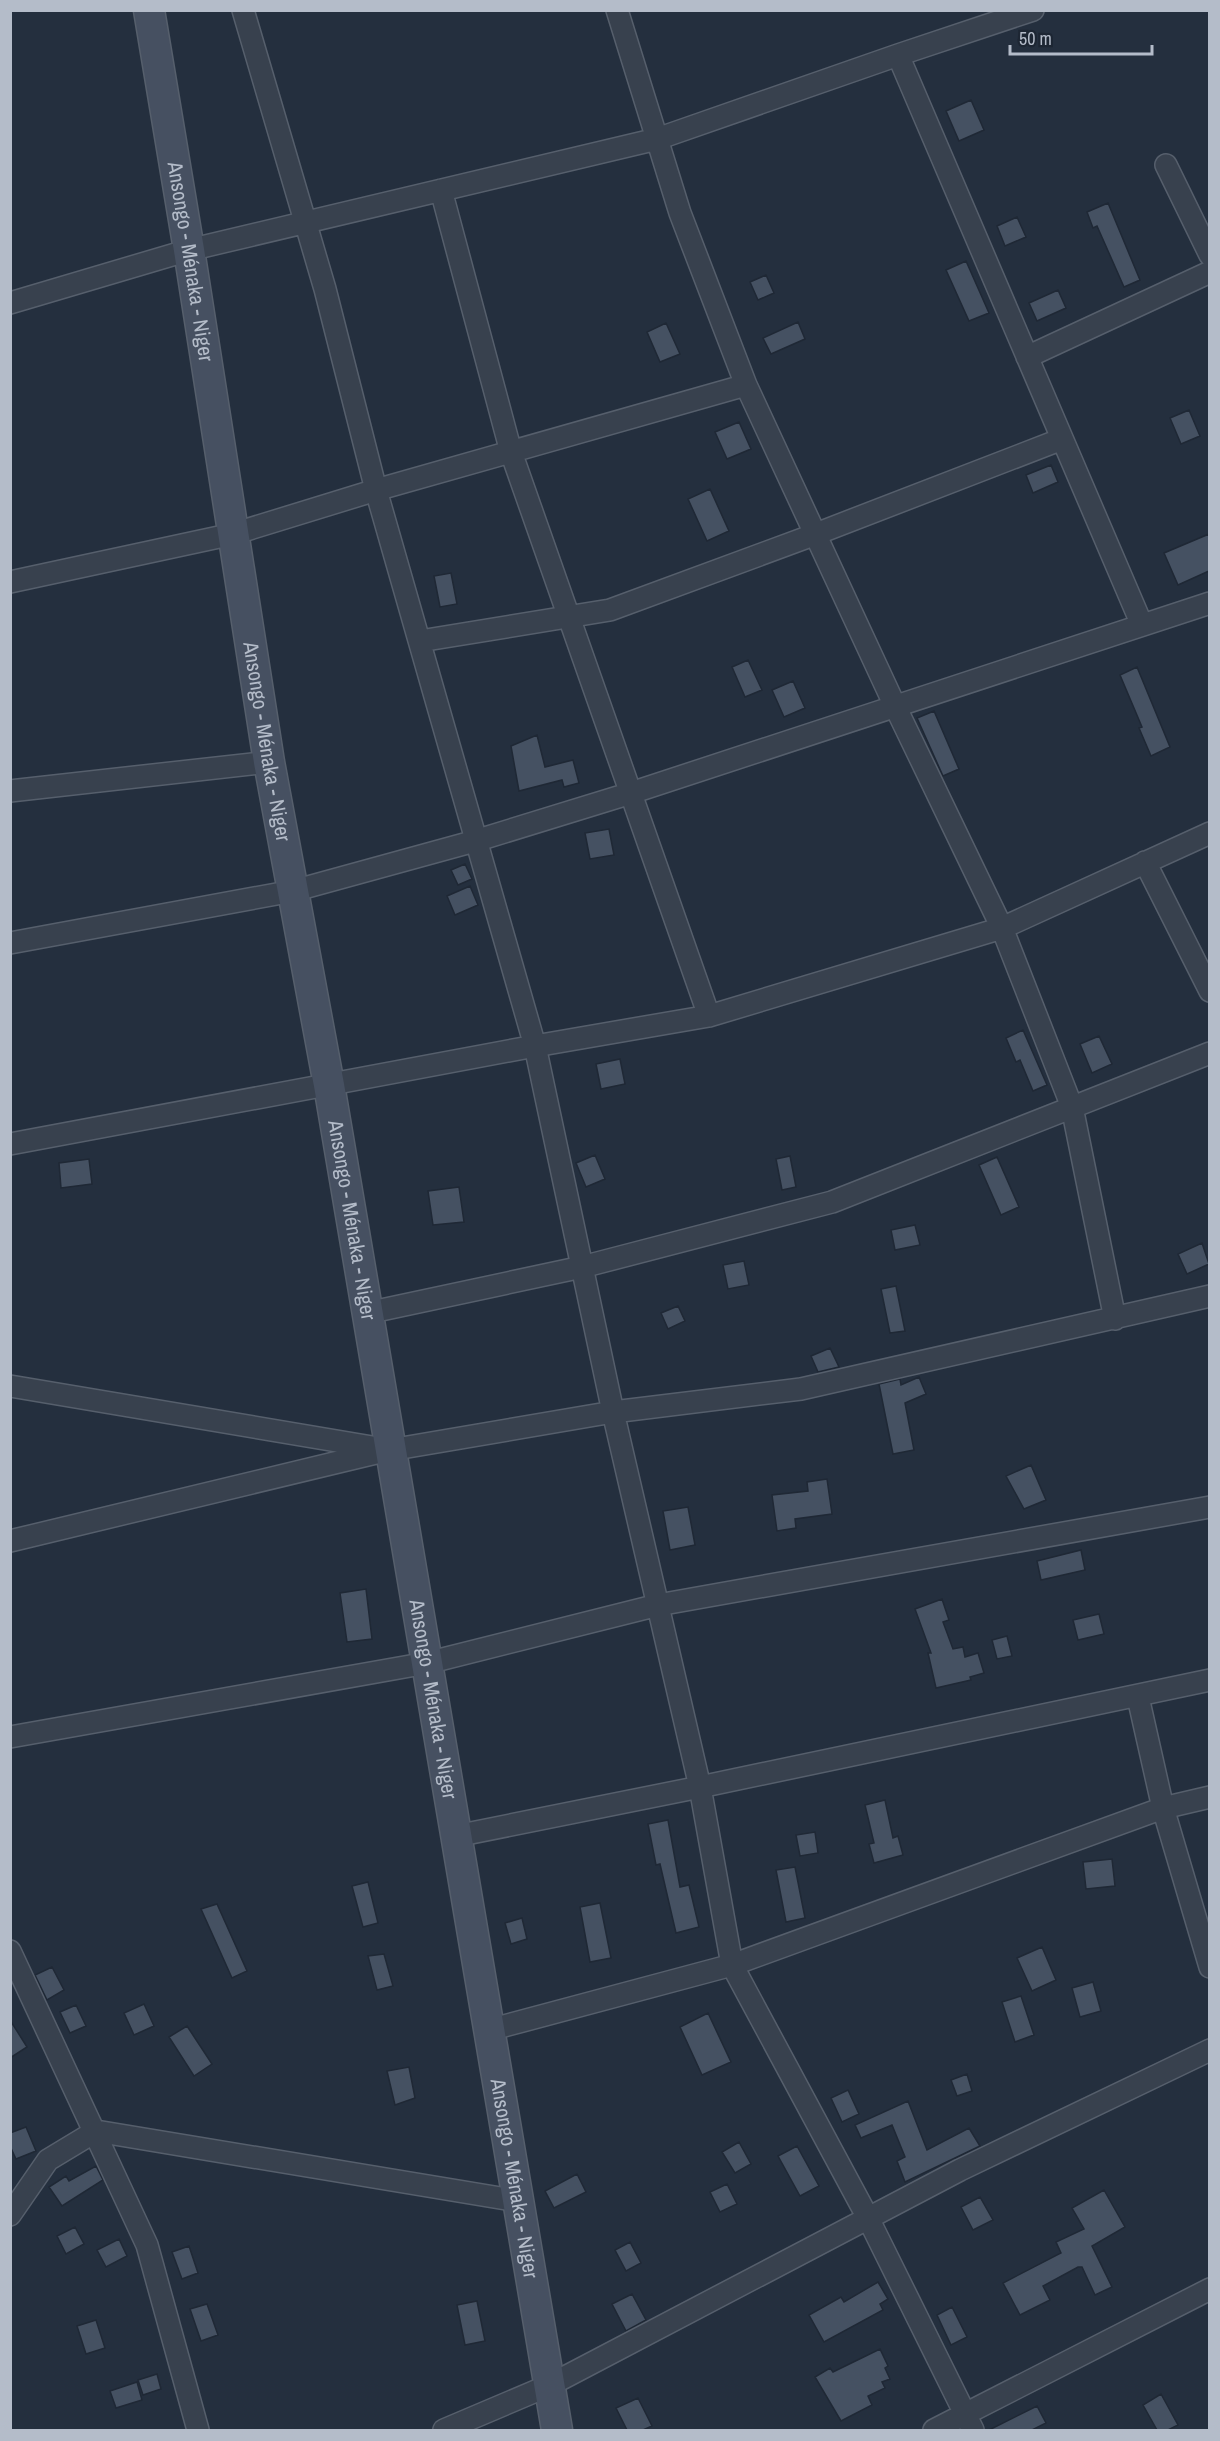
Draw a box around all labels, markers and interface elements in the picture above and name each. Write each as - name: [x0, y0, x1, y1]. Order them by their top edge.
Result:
- scale bar: [1010, 18, 1152, 56]
- text: 50 m: [1019, 26, 1052, 51]
- street label: Ansongo - Ménaka - Niger: [160, 158, 221, 364]
- street label: Ansongo - Ménaka - Niger: [236, 639, 299, 844]
- street label: Ansongo - Ménaka - Niger: [321, 1117, 384, 1322]
- street label: Ansongo - Ménaka - Niger: [402, 1596, 465, 1801]
- street label: Ansongo - Ménaka - Niger: [483, 2075, 546, 2281]

